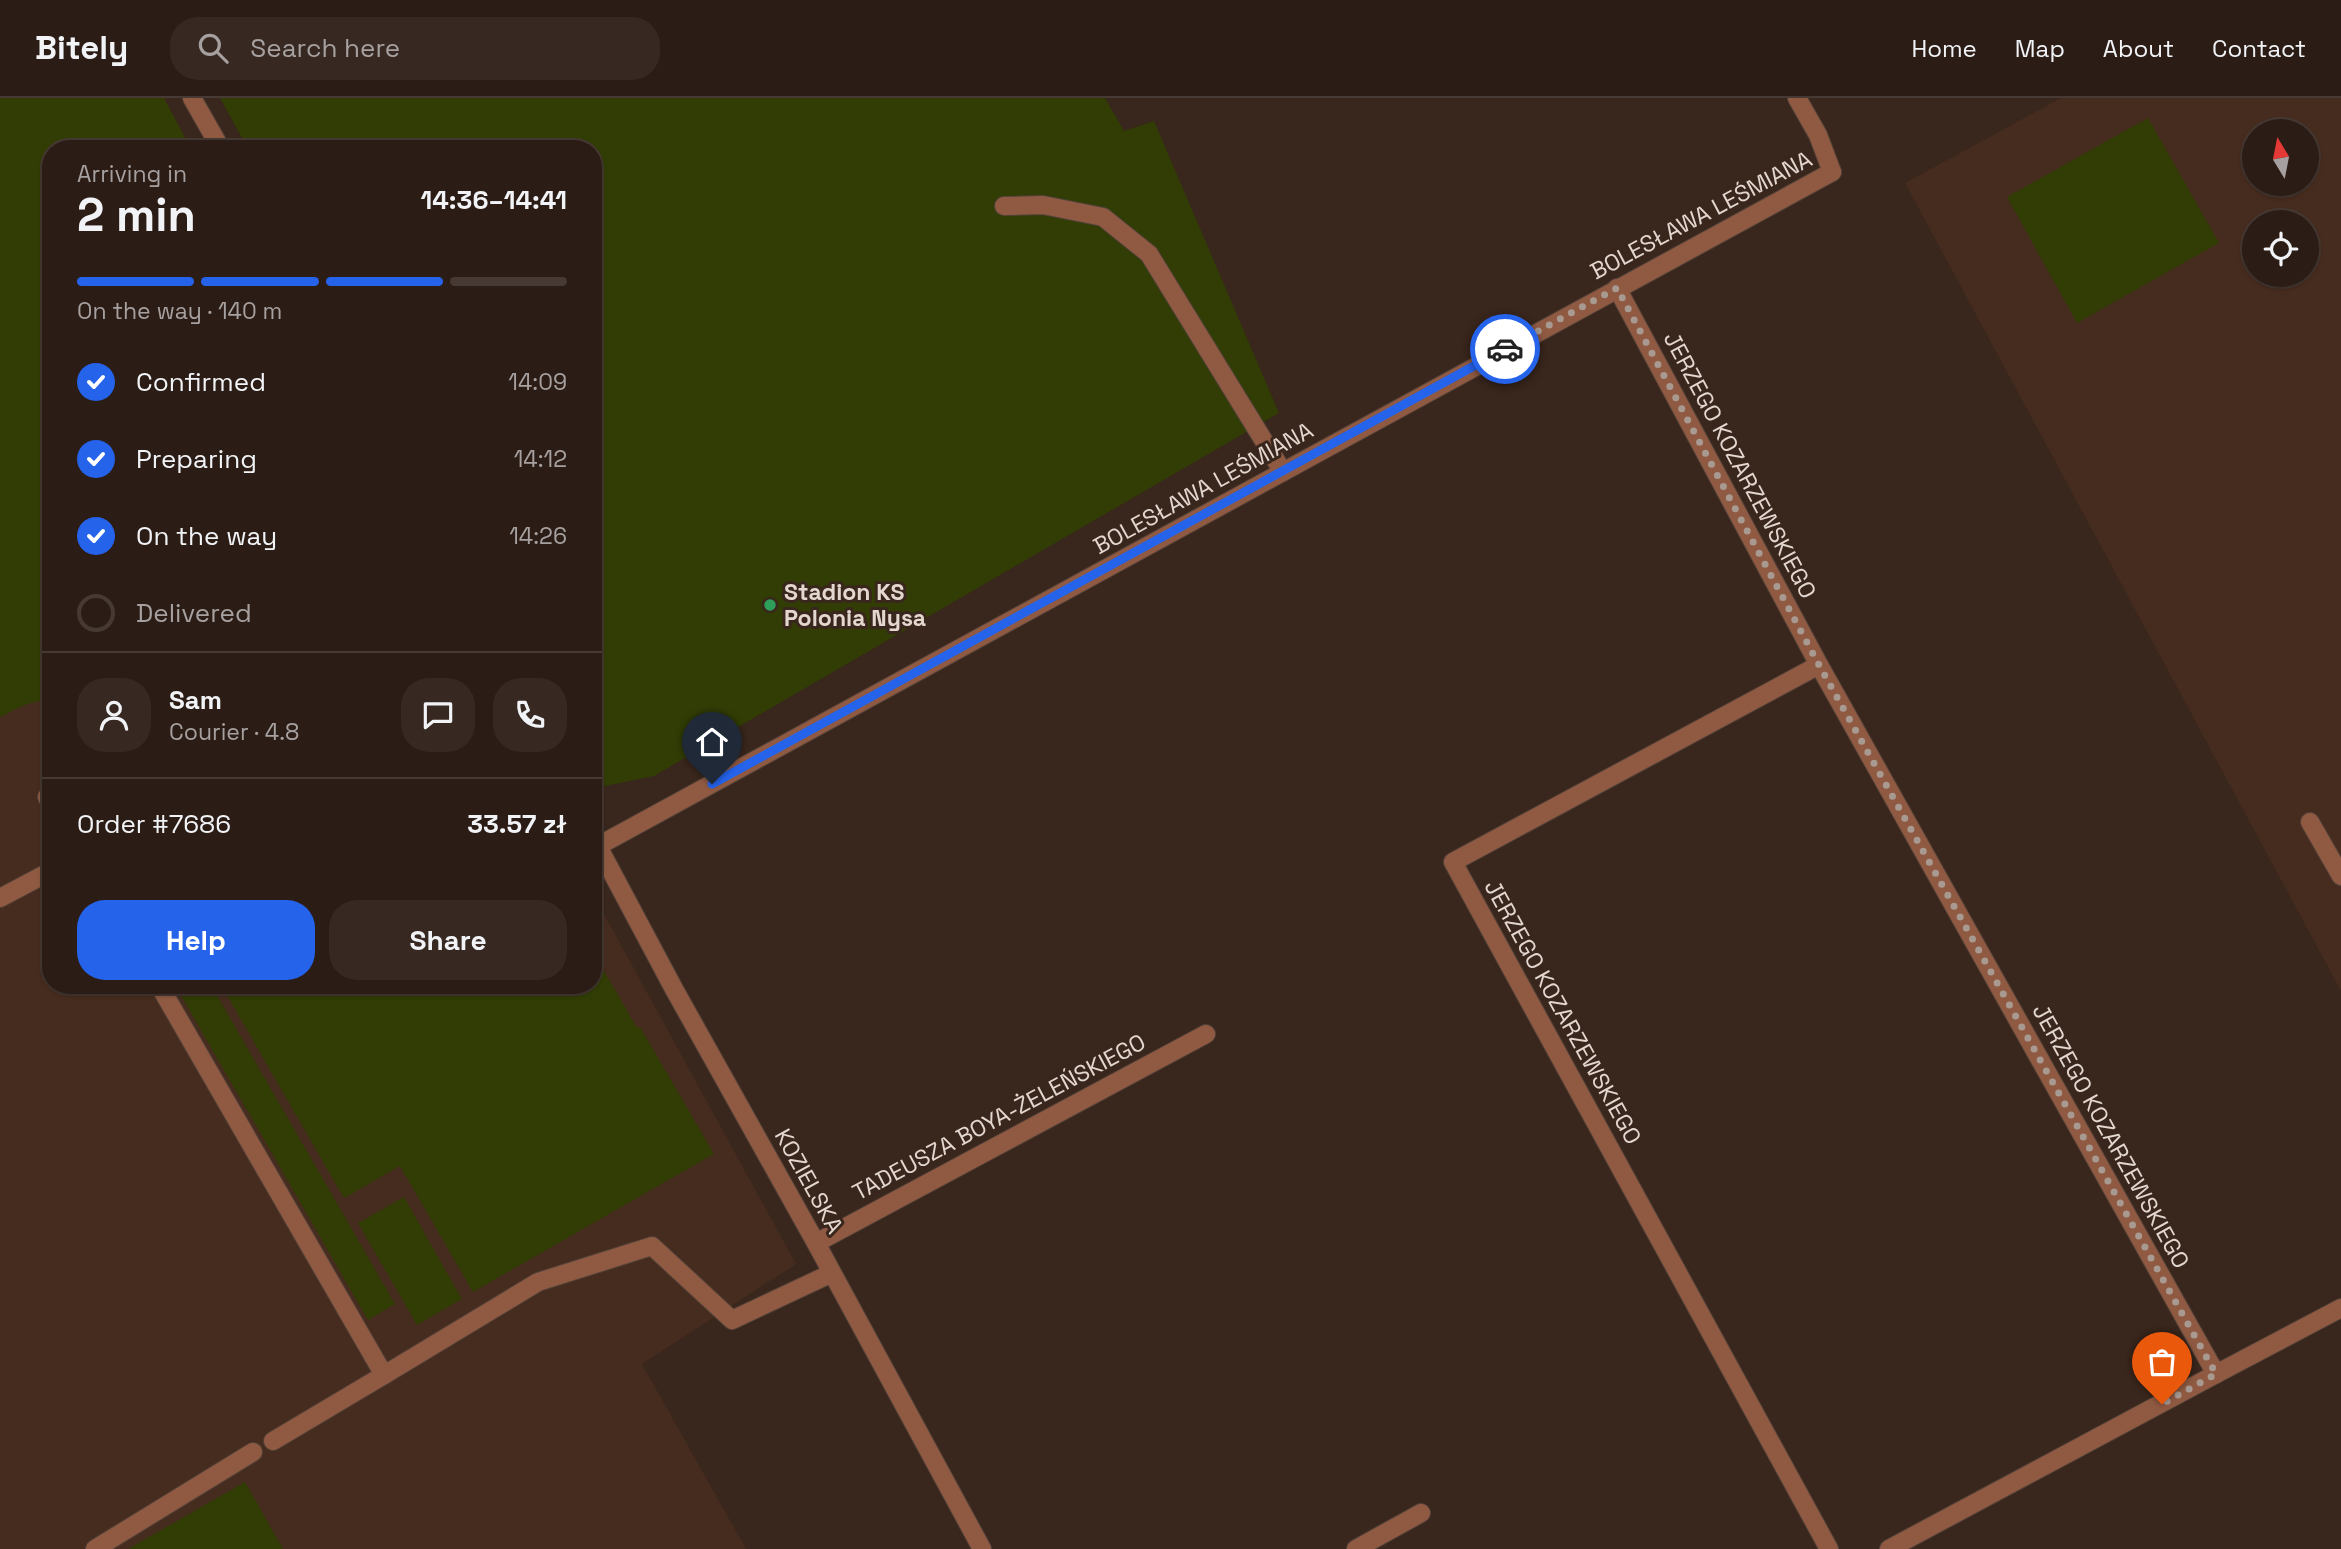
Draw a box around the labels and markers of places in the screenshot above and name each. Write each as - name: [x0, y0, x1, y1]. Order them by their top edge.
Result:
- place label: Stadion KS Polonia Nysa: [784, 577, 926, 633]
- marker: Stadion KS Polonia Nysa: [762, 597, 778, 613]
- pin: [682, 712, 742, 784]
- pin: [2132, 1332, 2192, 1404]

